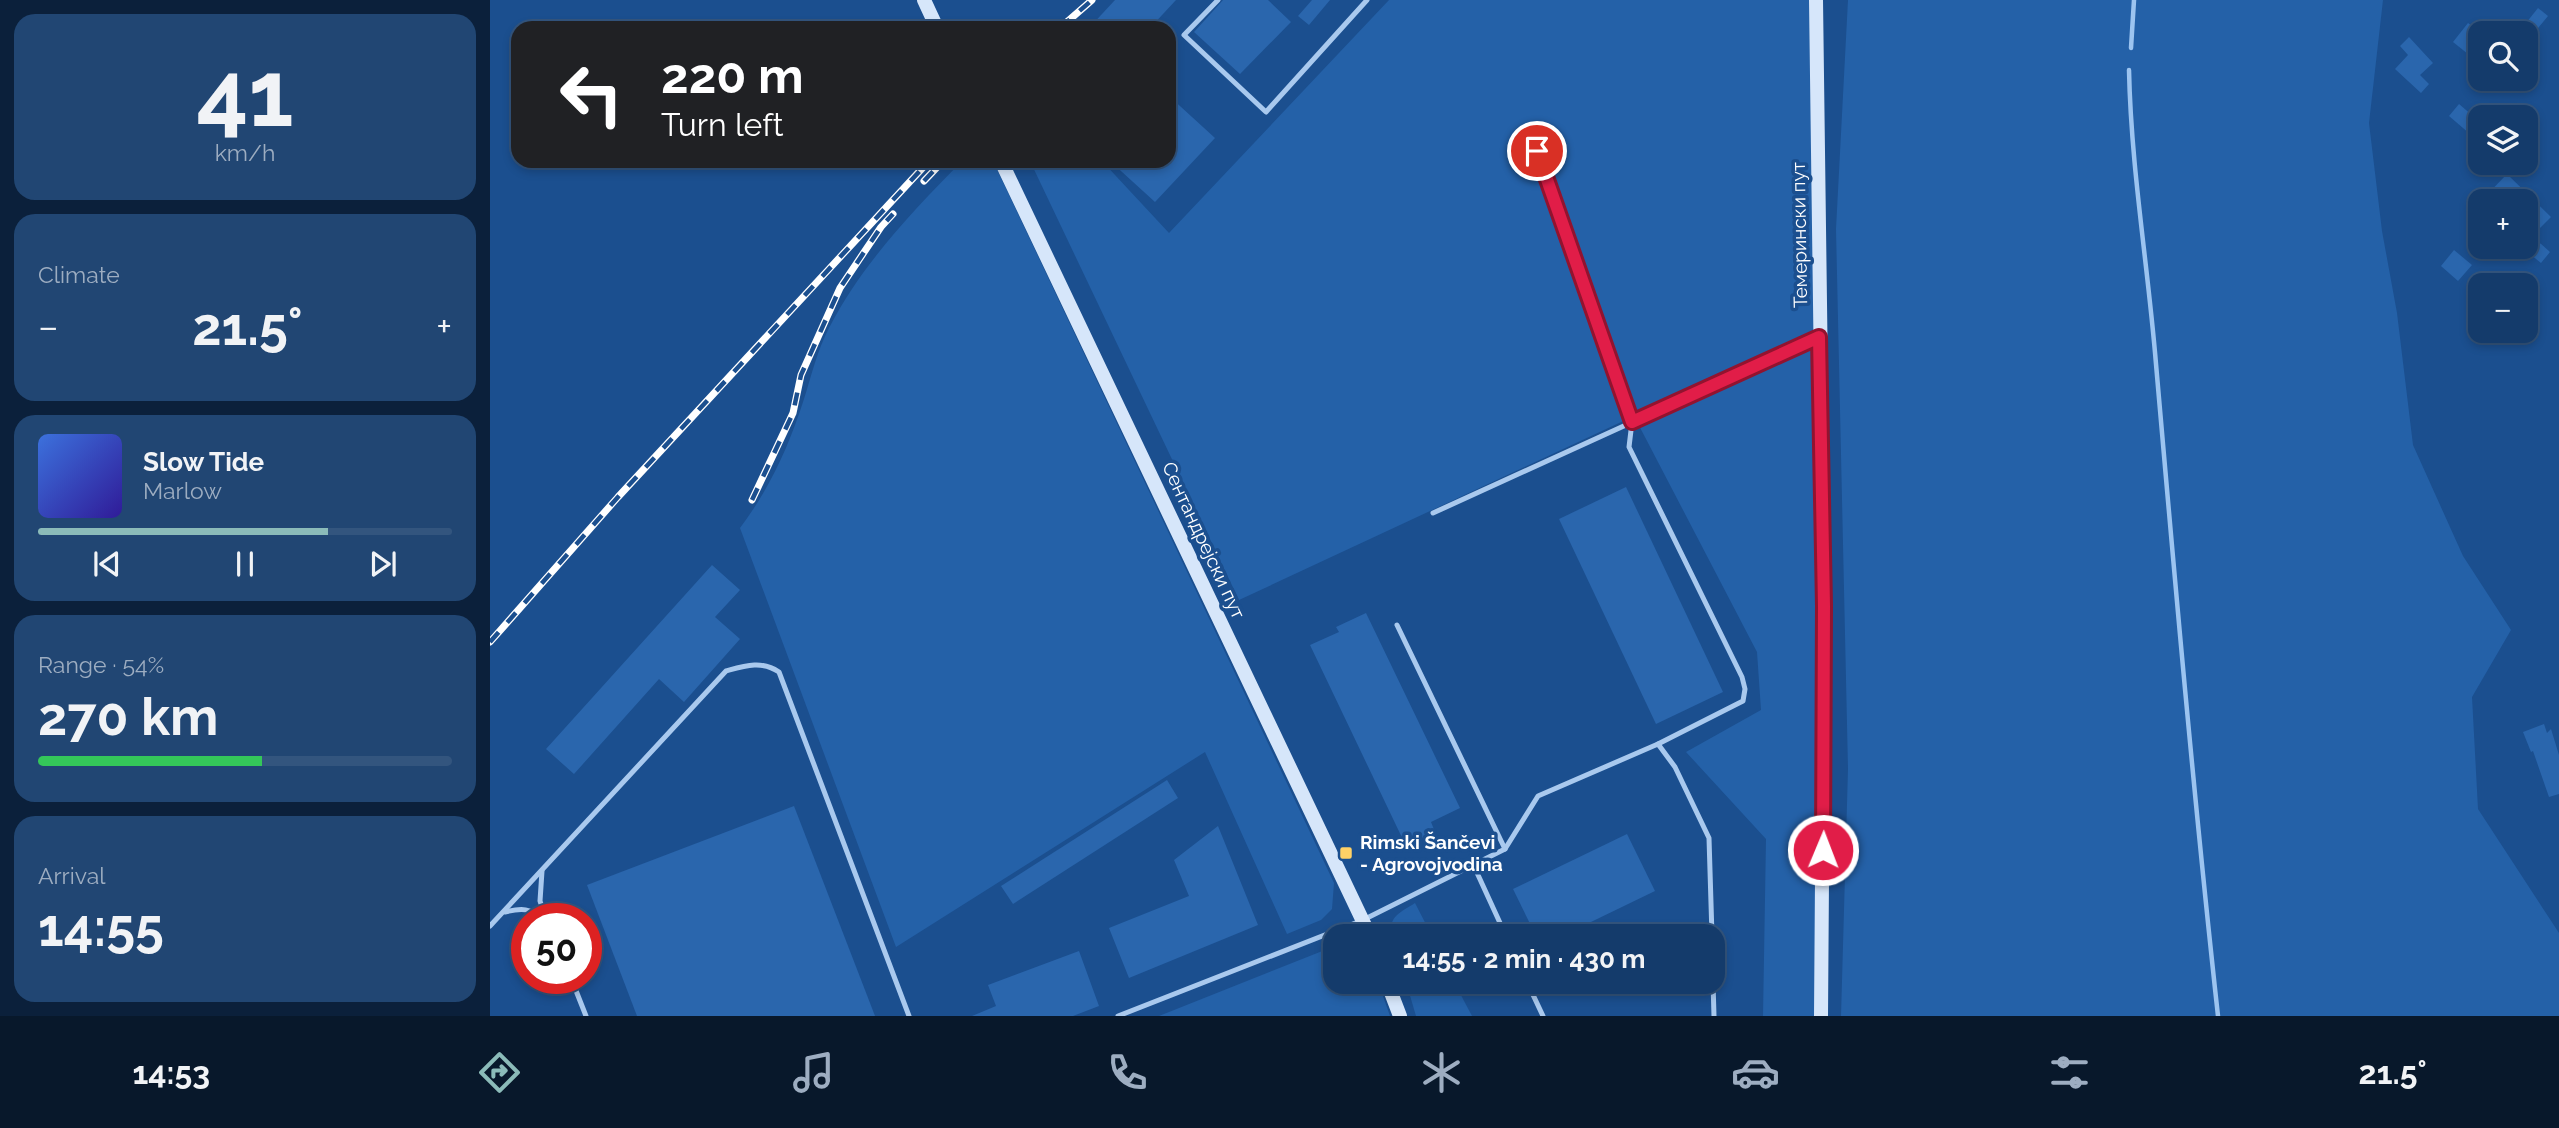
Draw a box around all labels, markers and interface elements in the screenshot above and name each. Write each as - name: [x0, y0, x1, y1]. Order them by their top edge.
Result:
- map controls: [2468, 21, 2538, 343]
- button: search: [2468, 21, 2538, 91]
- text: 41: [197, 40, 293, 147]
- text: 220 m: [661, 47, 804, 104]
- icon: left: [546, 49, 637, 140]
- button: layers: [2468, 105, 2538, 175]
- text: Turn left: [661, 106, 783, 143]
- pin: [1507, 121, 1567, 181]
- icon: arrive: [1518, 132, 1556, 170]
- text: km/h: [215, 139, 275, 166]
- street label: Темерински пут: [1787, 162, 1811, 308]
- button: +: [2468, 189, 2538, 259]
- text: Climate: [38, 261, 120, 288]
- button: −: [2468, 273, 2538, 343]
- text: 21.5°: [192, 296, 303, 357]
- text: −: [38, 304, 58, 349]
- text: +: [436, 304, 452, 349]
- text: Slow Tide: [143, 447, 264, 477]
- street label: Сентандрејски пут: [1158, 458, 1250, 622]
- text: Marlow: [143, 477, 222, 504]
- icon: previous: [88, 545, 126, 583]
- icon: pause: [226, 545, 264, 583]
- icon: next: [364, 545, 402, 583]
- text: Range · 54%: [38, 651, 164, 678]
- text: 270 km: [38, 686, 218, 747]
- position arrow: [1786, 813, 1860, 887]
- place label: Rimski Šančevi - Agrovojvodina: [1360, 831, 1503, 875]
- marker: Rimski Šančevi - Agrovojvodina: [1338, 845, 1354, 861]
- text: Arrival: [38, 862, 105, 889]
- text: 14:55: [38, 897, 164, 958]
- speed limit sign: 50: [511, 903, 602, 994]
- text: 14:55 · 2 min · 430 m: [1403, 944, 1645, 974]
- icon: directions: [475, 1048, 524, 1097]
- icon: music: [789, 1048, 838, 1097]
- icon: phone: [1103, 1048, 1152, 1097]
- icon: climate: [1417, 1048, 1466, 1097]
- icon: car: [1731, 1048, 1780, 1097]
- icon: filters: [2045, 1048, 2094, 1097]
- text: 14:53: [132, 1054, 210, 1091]
- text: 21.5°: [2359, 1054, 2427, 1091]

